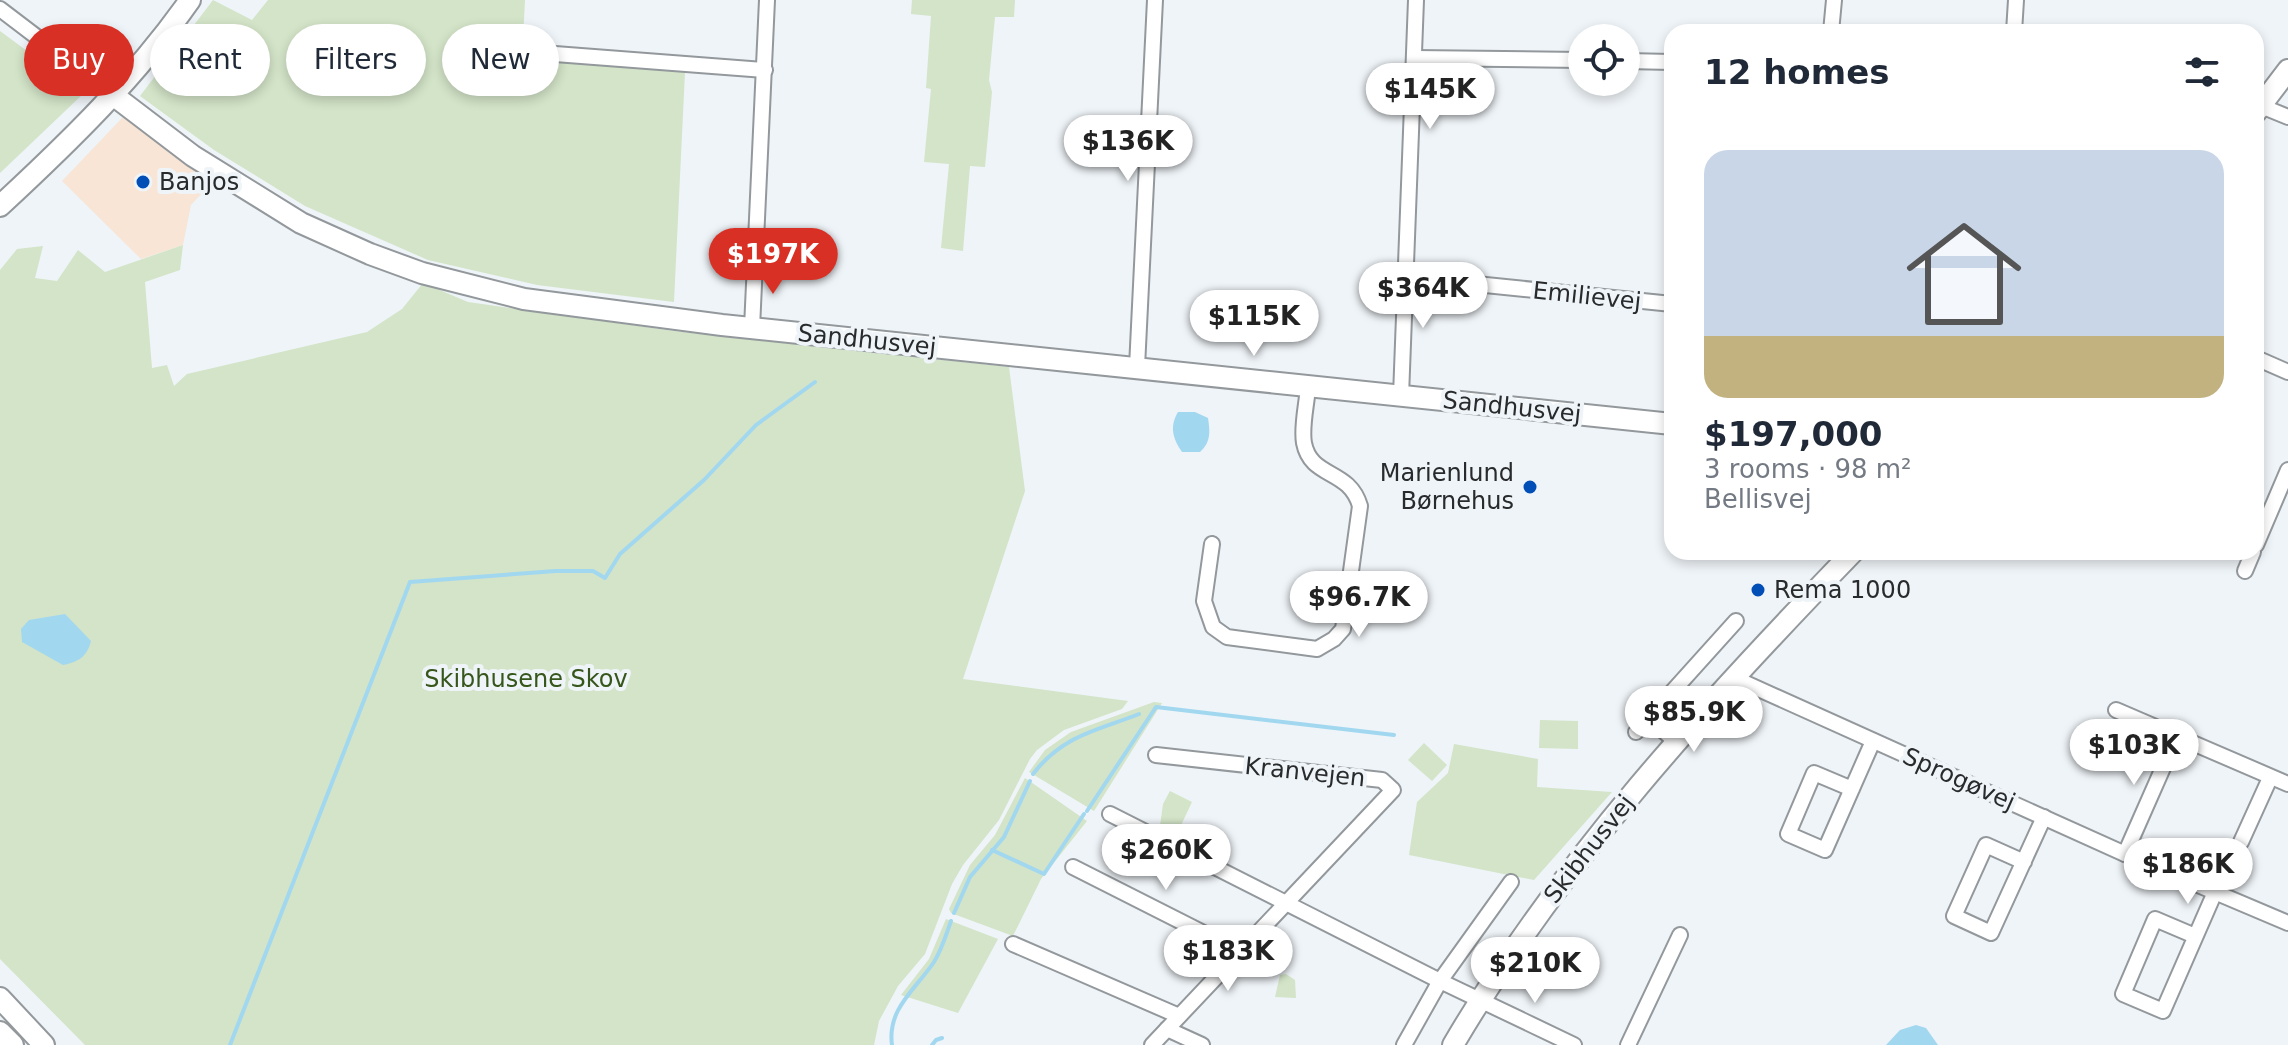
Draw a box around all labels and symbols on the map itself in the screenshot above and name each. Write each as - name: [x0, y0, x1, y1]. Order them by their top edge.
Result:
- pin: $145K: [1374, 63, 1486, 131]
- pin: $136K: [1072, 115, 1184, 183]
- place label: Banjos: [159, 168, 239, 196]
- marker: Banjos: [134, 173, 152, 191]
- pin: $197K: [717, 228, 829, 296]
- pin: $364K: [1367, 262, 1479, 330]
- street label: Emilievej: [1531, 276, 1643, 316]
- pin: $115K: [1198, 290, 1310, 358]
- street label: Sandhusvej: [796, 319, 938, 361]
- street label: Sandhusvej: [1441, 386, 1583, 428]
- place label: Marienlund Børnehus: [1380, 459, 1514, 515]
- marker: Marienlund Børnehus: [1521, 478, 1539, 496]
- pin: $96.7K: [1294, 571, 1424, 639]
- place label: Rema 1000: [1774, 576, 1911, 604]
- marker: Rema 1000: [1749, 581, 1767, 599]
- park label: Skibhusene Skov: [424, 665, 628, 693]
- pin: $85.9K: [1629, 686, 1759, 754]
- pin: $103K: [2078, 719, 2190, 787]
- street label: Sprogøvej: [1898, 742, 2020, 816]
- street label: Kranvejen: [1243, 752, 1367, 792]
- street label: Skibhusvej: [1538, 789, 1640, 909]
- pin: $260K: [1110, 824, 1222, 892]
- pin: $186K: [2132, 838, 2244, 906]
- pin: $183K: [1172, 925, 1284, 993]
- pin: $210K: [1479, 937, 1591, 1005]

